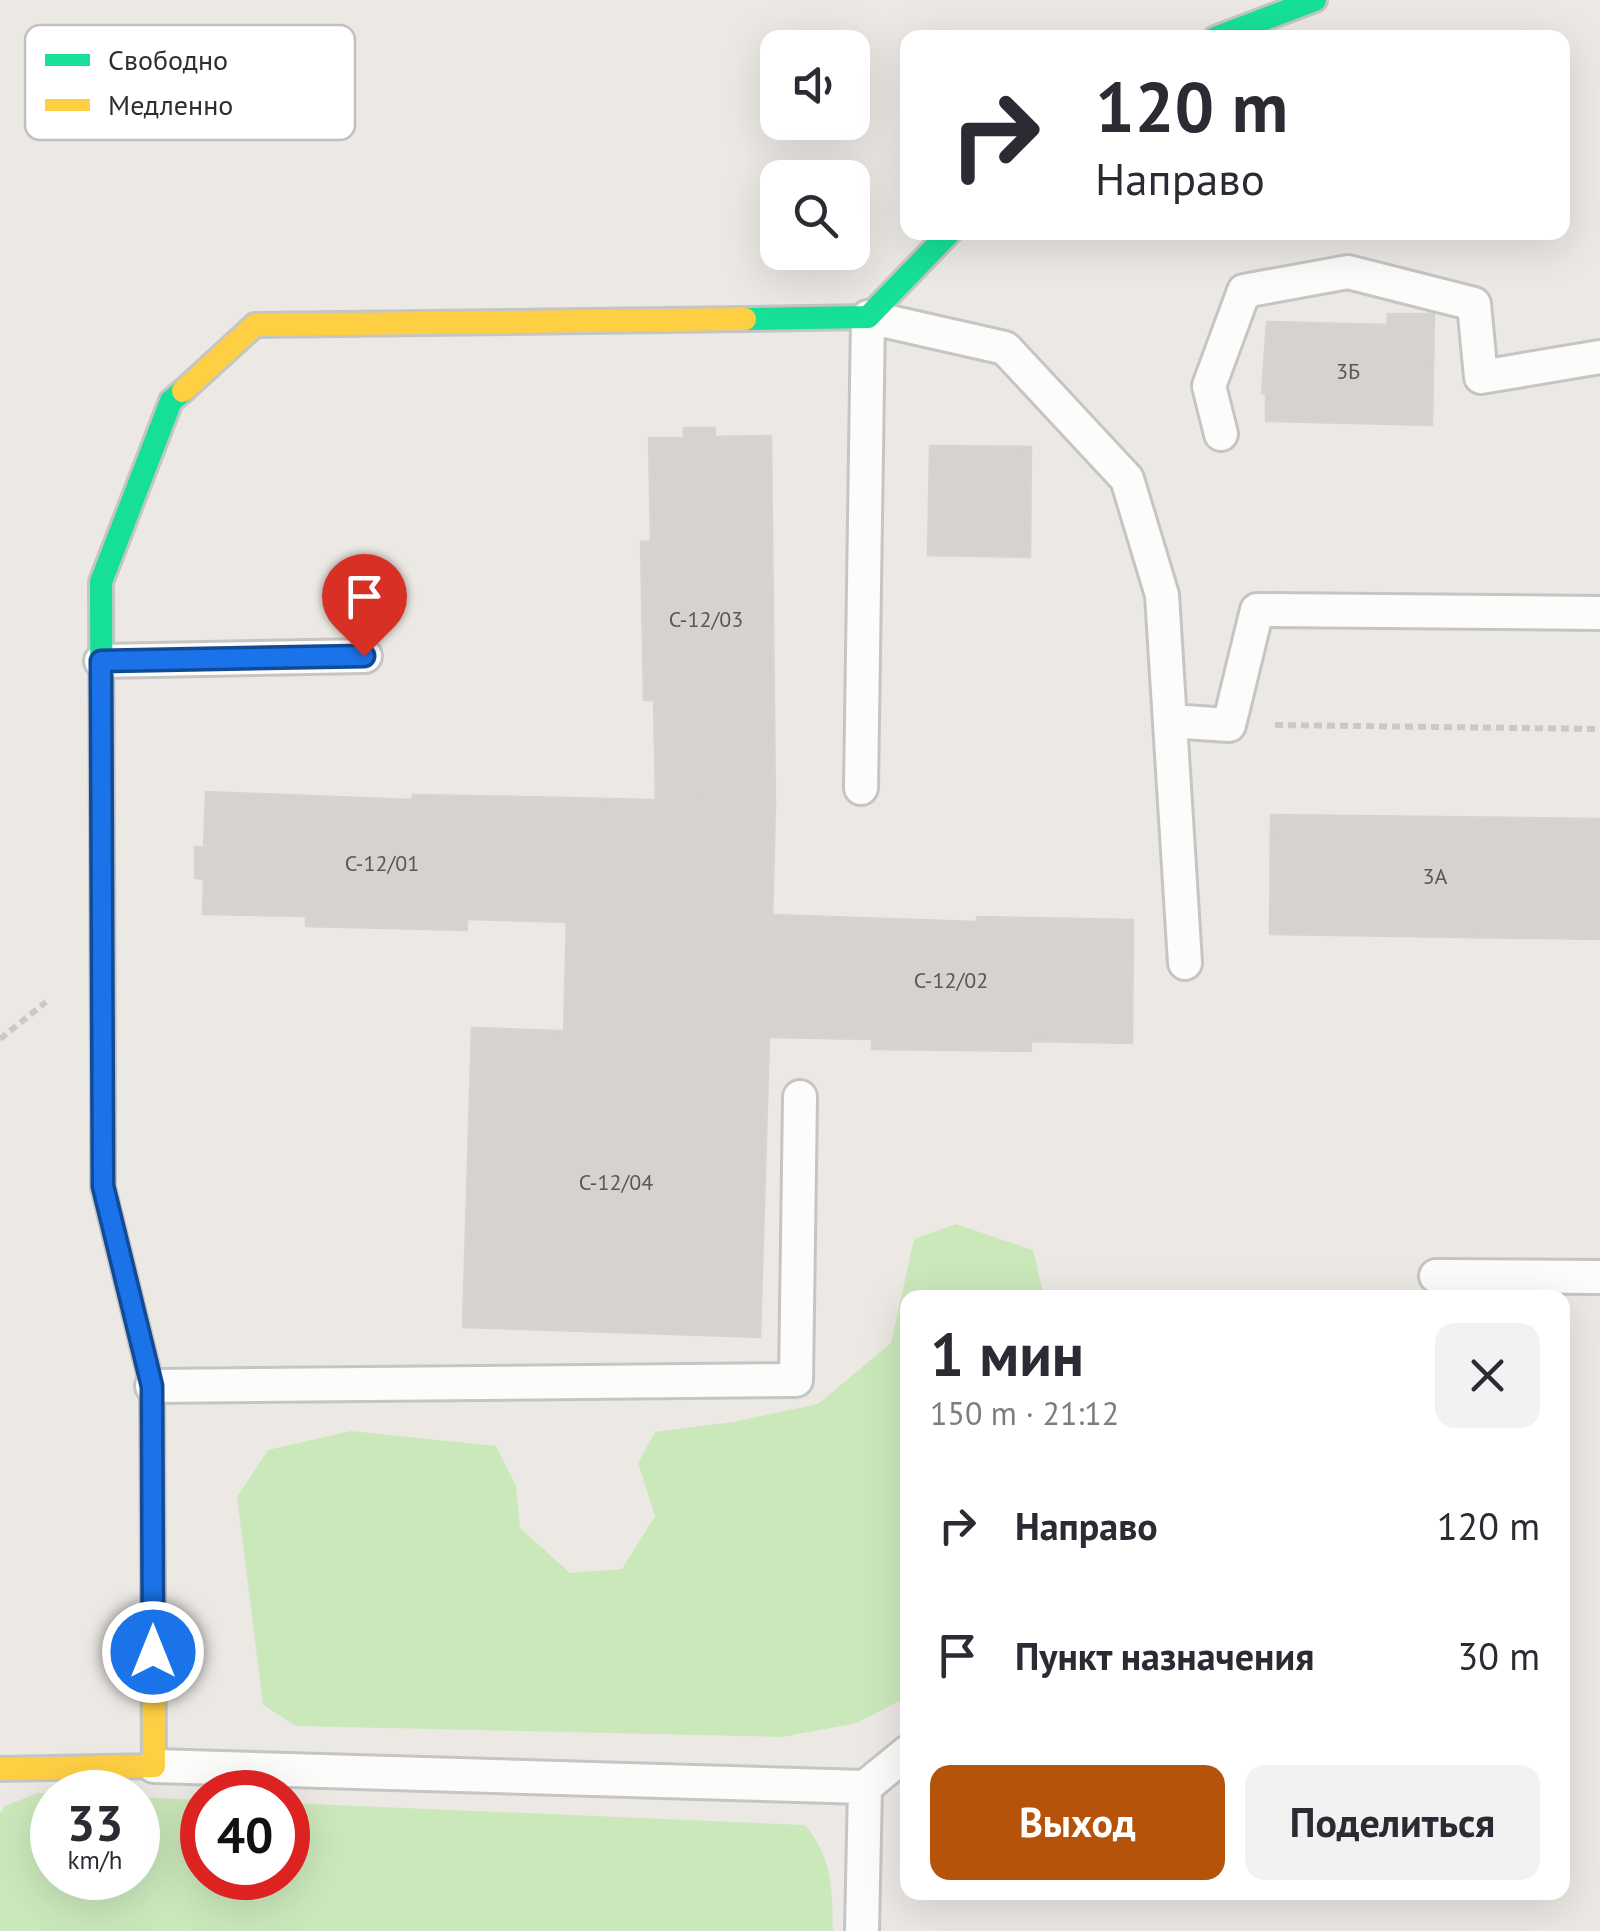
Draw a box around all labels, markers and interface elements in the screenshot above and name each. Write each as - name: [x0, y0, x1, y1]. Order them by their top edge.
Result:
- legend: [25, 25, 355, 140]
- map controls: [760, 30, 870, 270]
- button: sound: [760, 30, 870, 140]
- text: Свободно: [108, 41, 228, 78]
- text: 120 m: [1095, 61, 1288, 151]
- icon: right: [930, 70, 1060, 200]
- text: Медленно: [108, 86, 233, 123]
- text: Направо: [1095, 149, 1265, 207]
- button: search: [760, 160, 870, 270]
- house number: 3Б: [1336, 357, 1360, 385]
- pin: [322, 554, 407, 657]
- icon: arrive: [337, 569, 392, 624]
- house number: С-12/03: [669, 605, 743, 633]
- house number: С-12/01: [345, 849, 419, 877]
- house number: 3А: [1423, 862, 1448, 890]
- house number: С-12/02: [914, 966, 988, 994]
- house number: С-12/04: [579, 1168, 653, 1196]
- text: 1 мин: [930, 1315, 1084, 1393]
- button: close: [1435, 1323, 1540, 1428]
- text: 150 m · 21:12: [930, 1392, 1119, 1434]
- icon: right: [930, 1498, 985, 1553]
- text: Направо: [1015, 1501, 1158, 1550]
- text: 120 m: [1437, 1501, 1540, 1550]
- position arrow: [101, 1600, 205, 1704]
- icon: arrive: [930, 1628, 985, 1683]
- text: Пункт назначения: [1015, 1631, 1314, 1680]
- text: 30 m: [1458, 1631, 1540, 1680]
- button: Выход: [930, 1765, 1225, 1880]
- button: Поделиться: [1245, 1765, 1540, 1880]
- speed limit sign: 40: [180, 1770, 310, 1900]
- text: 33: [67, 1790, 123, 1855]
- text: km/h: [68, 1844, 122, 1876]

